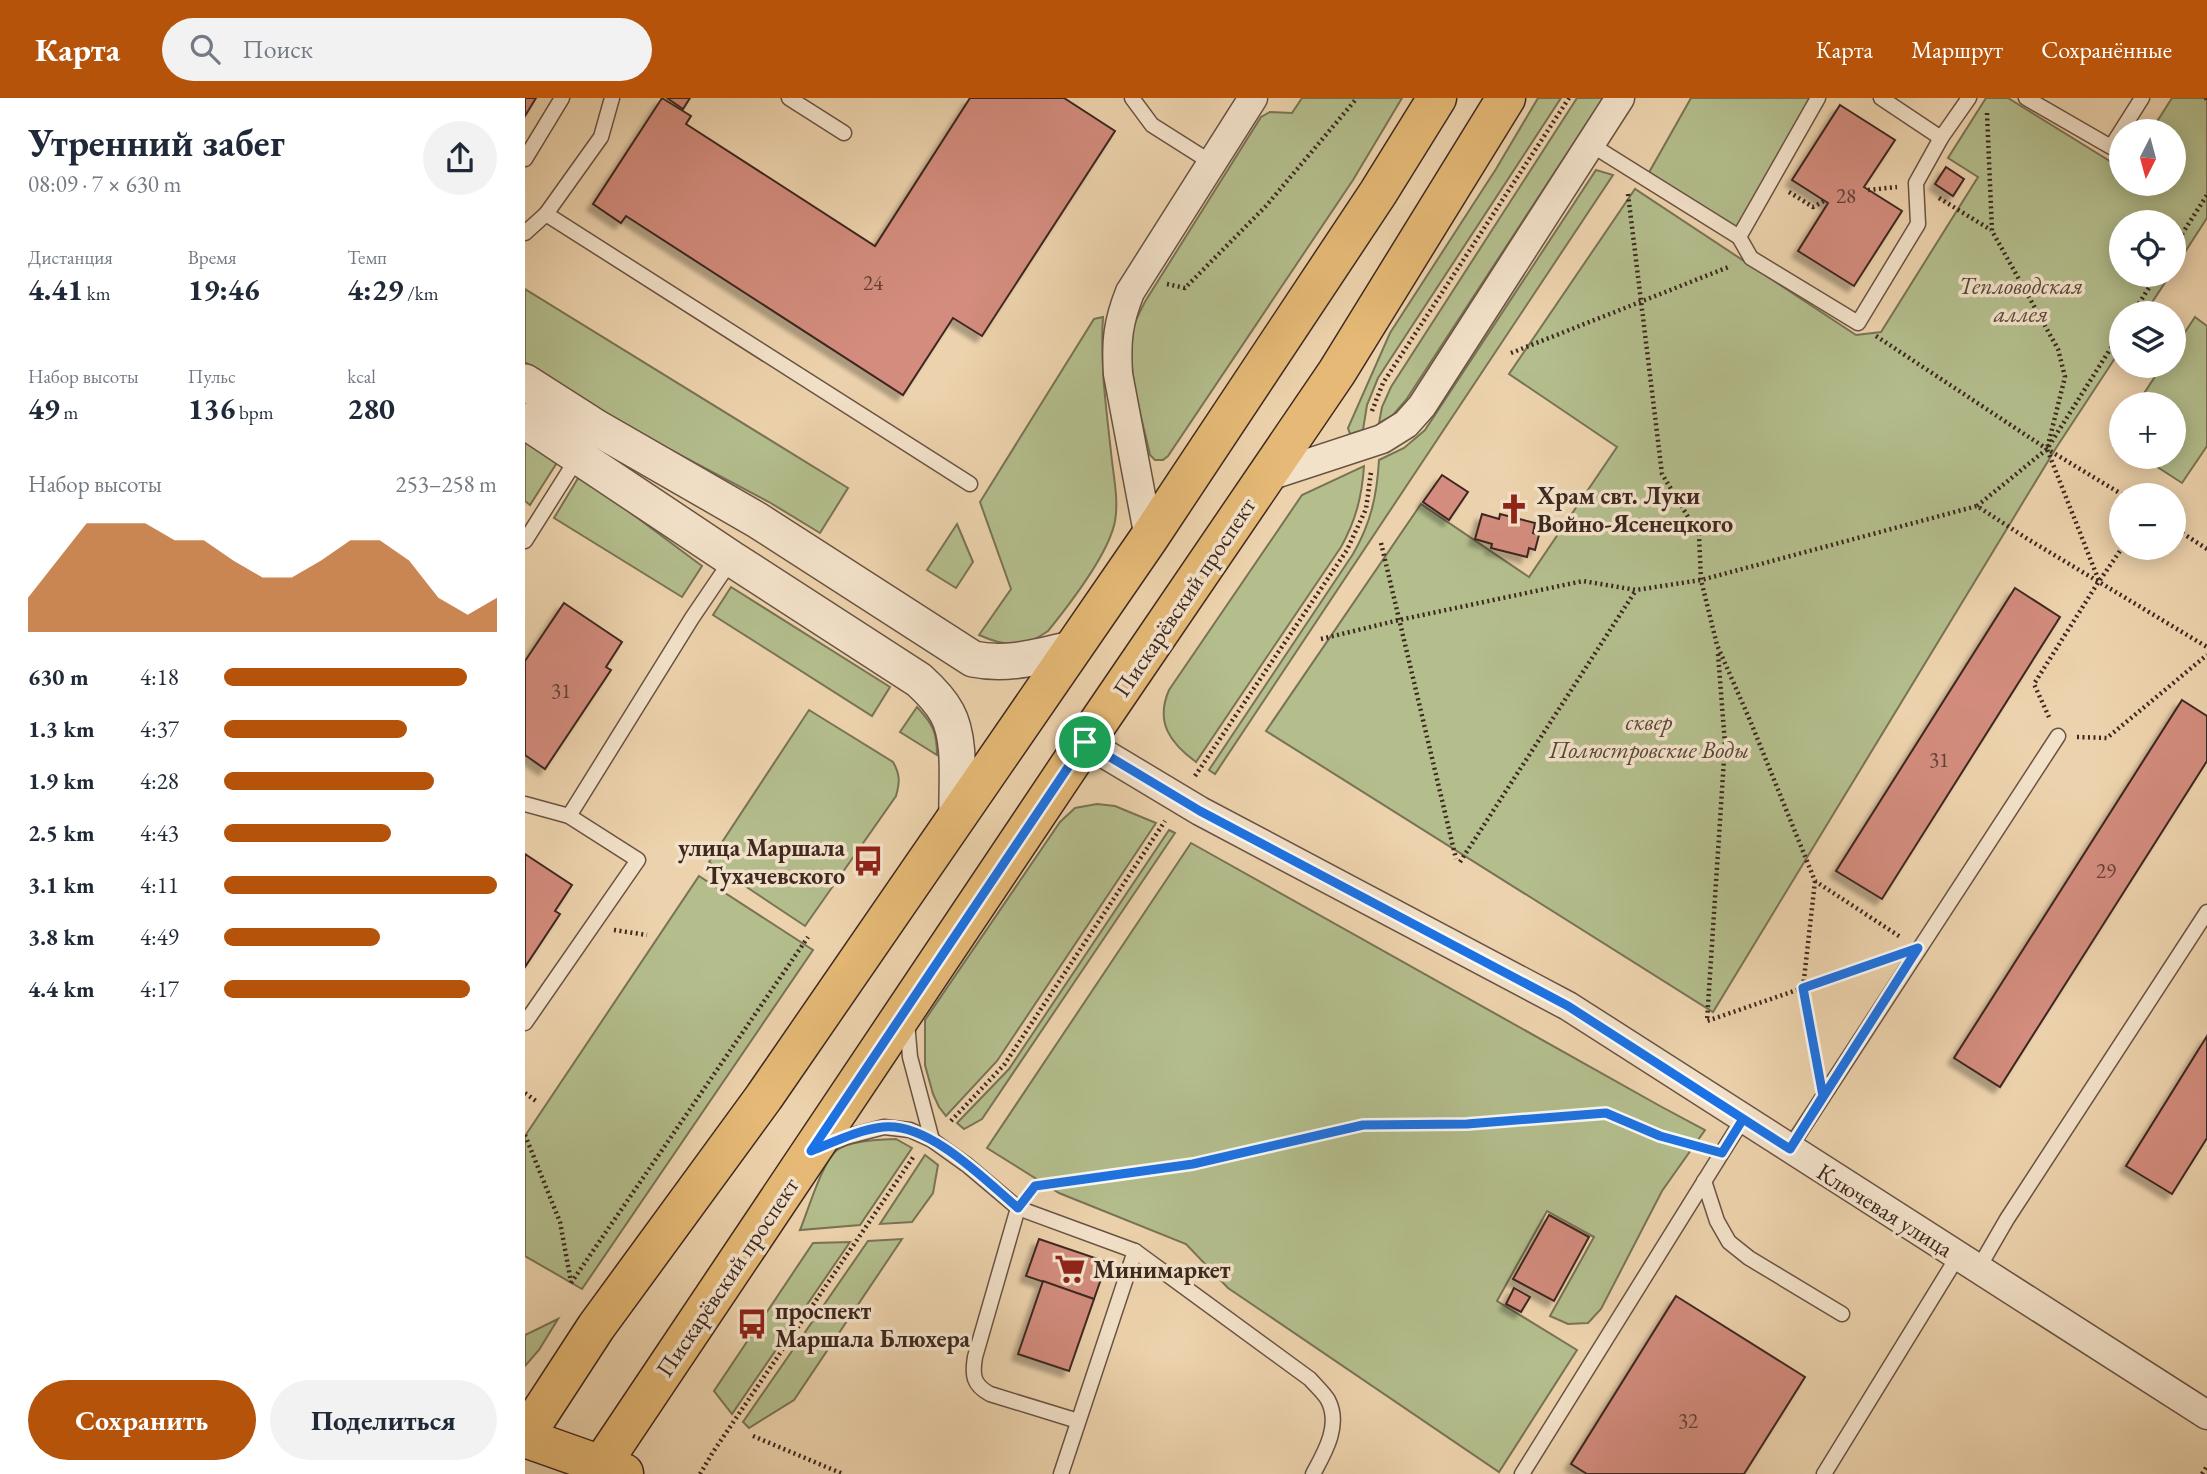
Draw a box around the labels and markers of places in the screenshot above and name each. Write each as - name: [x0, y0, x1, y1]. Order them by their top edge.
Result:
- place label: Храм свт. Луки Войно-Ясенецкого: [1536, 480, 1733, 539]
- church icon: Храм свт. Луки Войно-Ясенецкого: [1497, 492, 1531, 526]
- pin: [1055, 712, 1115, 772]
- place label: улица Маршала Тухачевского: [678, 832, 845, 892]
- bus stop icon: улица Маршала Тухачевского: [851, 844, 885, 878]
- supermarket icon: Минимаркет: [1053, 1252, 1087, 1286]
- place label: Минимаркет: [1093, 1254, 1231, 1285]
- place label: проспект Маршала Блюхера: [775, 1295, 971, 1354]
- bus stop icon: проспект Маршала Блюхера: [735, 1307, 769, 1341]

